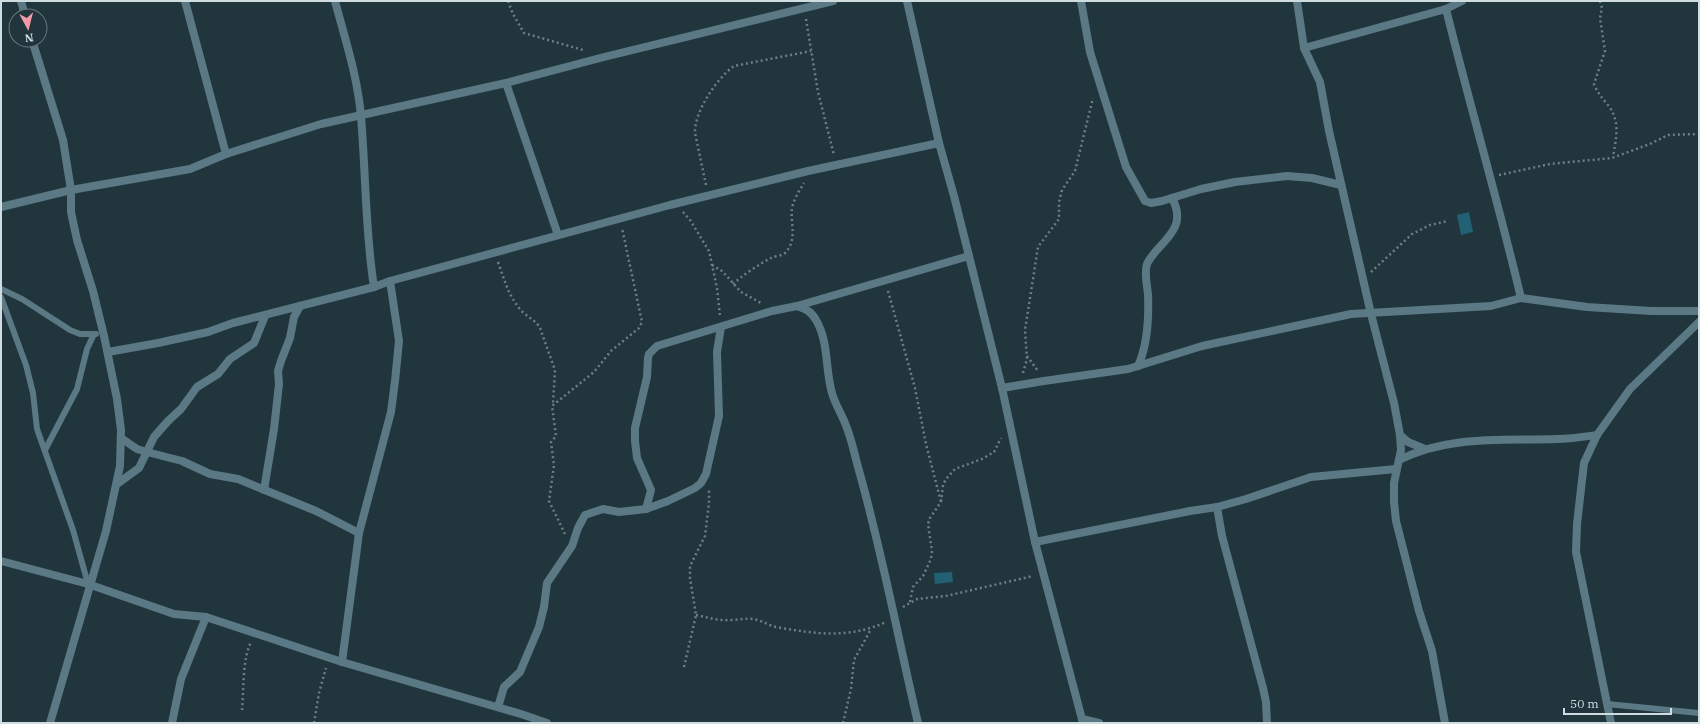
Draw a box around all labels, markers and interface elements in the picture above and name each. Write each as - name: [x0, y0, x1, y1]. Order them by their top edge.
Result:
- north arrow: [8, 8, 48, 48]
- text: N: [24, 30, 34, 45]
- scale bar: [1564, 690, 1671, 716]
- text: 50 m: [1570, 696, 1599, 711]

